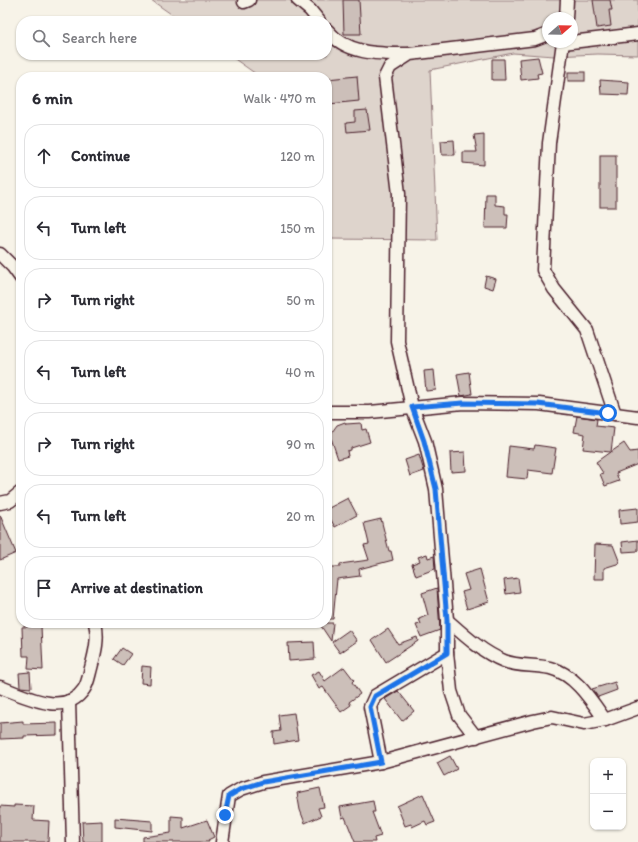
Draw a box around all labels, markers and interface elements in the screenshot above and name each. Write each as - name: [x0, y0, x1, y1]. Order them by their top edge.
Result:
- north arrow: [542, 12, 578, 48]
- search box: [16, 16, 332, 60]
- icon: search: [30, 27, 52, 49]
- text: Search here: [62, 29, 137, 47]
- text: 6 min: [32, 88, 73, 108]
- text: Walk · 470 m: [243, 91, 316, 106]
- icon: ahead: [33, 145, 55, 167]
- text: Continue: [71, 147, 130, 165]
- text: 120 m: [280, 149, 315, 164]
- icon: left: [33, 217, 55, 239]
- text: Turn left: [71, 219, 126, 237]
- text: 150 m: [280, 221, 315, 236]
- icon: right: [33, 289, 55, 311]
- text: Turn right: [71, 291, 135, 309]
- text: 50 m: [286, 293, 315, 308]
- icon: left: [33, 361, 55, 383]
- text: Turn left: [71, 363, 126, 381]
- text: 40 m: [285, 365, 315, 380]
- route start: [599, 404, 617, 422]
- icon: right: [33, 433, 55, 455]
- text: Turn right: [71, 435, 135, 453]
- text: 90 m: [286, 437, 315, 452]
- icon: left: [33, 505, 55, 527]
- text: Turn left: [71, 507, 126, 525]
- text: 20 m: [286, 509, 315, 524]
- icon: arrive: [33, 577, 55, 599]
- text: Arrive at destination: [71, 579, 203, 597]
- map controls: [590, 758, 626, 830]
- button: +: [590, 758, 626, 794]
- button: −: [590, 794, 626, 830]
- route end: [216, 806, 234, 824]

